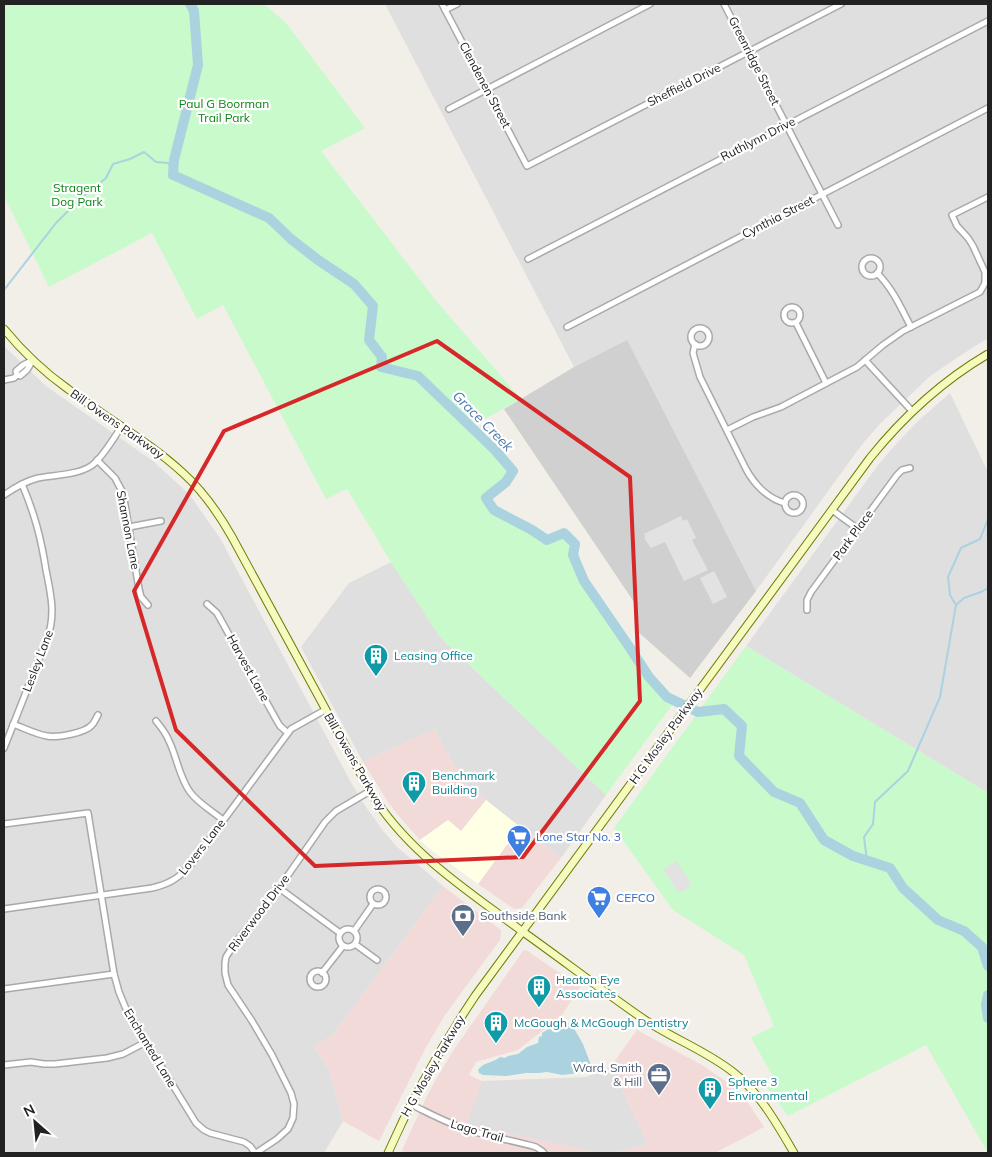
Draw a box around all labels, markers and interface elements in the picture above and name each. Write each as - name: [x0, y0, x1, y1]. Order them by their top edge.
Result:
- street label: Greenridge Street: [726, 14, 783, 108]
- street label: Clendenen Street: [456, 39, 514, 130]
- street label: Sheffield Drive: [645, 60, 723, 110]
- park label: Paul G Boorman Trail Park: [179, 96, 269, 125]
- street label: Ruthlynn Drive: [718, 113, 798, 164]
- park label: Stragent Dog Park: [51, 180, 104, 209]
- street label: Cynthia Street: [739, 192, 816, 241]
- street label: Bill Owens Parkway: [68, 386, 168, 462]
- water label: Grace Creek: [449, 387, 518, 456]
- street label: Shannon Lane: [113, 489, 143, 571]
- street label: Park Place: [829, 507, 876, 563]
- street label: Lesley Lane: [19, 628, 56, 694]
- street label: Harvest Lane: [224, 632, 273, 704]
- building icon: Leasing Office: [363, 643, 389, 677]
- place label: Leasing Office: [394, 648, 473, 663]
- street label: H G Mosley Parkway: [626, 684, 706, 787]
- street label: Bill Owens Parkway: [321, 710, 390, 814]
- place label: Benchmark Building: [432, 768, 496, 797]
- building icon: Benchmark Building: [401, 770, 427, 804]
- street label: Lovers Lane: [175, 816, 228, 878]
- supermarket icon: Lone Star No. 3: [506, 824, 532, 858]
- place label: Lone Star No. 3: [536, 829, 621, 844]
- street label: Riverwood Drive: [225, 871, 292, 954]
- supermarket icon: CEFCO: [586, 885, 612, 919]
- place label: CEFCO: [616, 890, 655, 905]
- bank icon: Southside Bank: [450, 903, 476, 937]
- place label: Southside Bank: [480, 908, 568, 923]
- place label: Heaton Eye Associates: [556, 972, 620, 1001]
- building icon: Heaton Eye Associates: [526, 974, 552, 1008]
- street label: Enchanted Lane: [121, 1005, 180, 1090]
- building icon: McGough & McGough Dentistry: [483, 1010, 509, 1044]
- street label: H G Mosley Parkway: [397, 1012, 468, 1119]
- place label: McGough & McGough Dentistry: [514, 1015, 689, 1030]
- place label: Ward, Smith & Hill: [573, 1060, 642, 1089]
- office icon: Ward, Smith & Hill: [646, 1062, 672, 1096]
- place label: Sphere 3 Environmental: [728, 1074, 808, 1103]
- building icon: Sphere 3 Environmental: [697, 1076, 723, 1110]
- north arrow: [10, 1097, 60, 1147]
- text: N: [20, 1100, 38, 1121]
- street label: Lago Trail: [449, 1116, 505, 1145]

